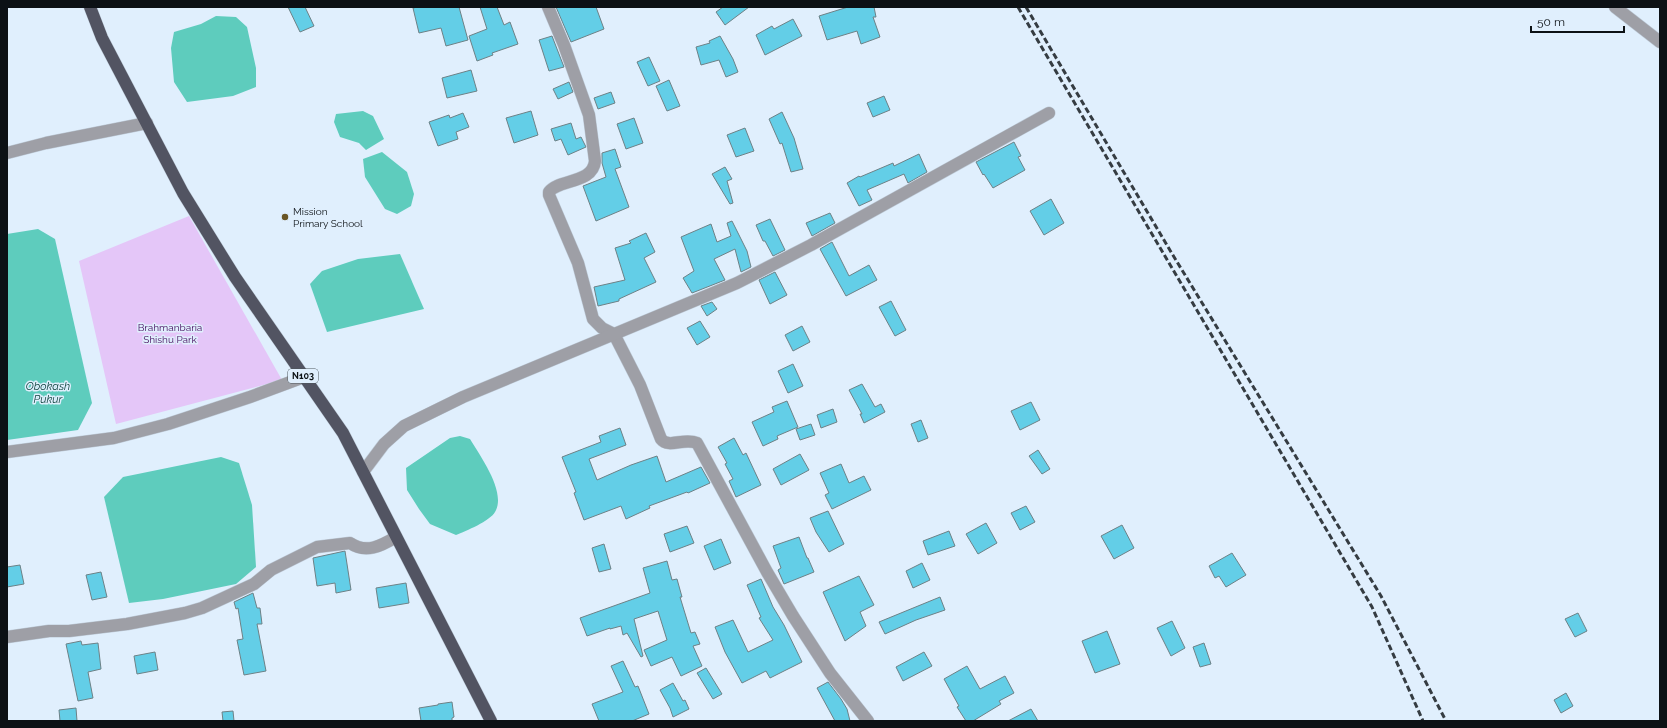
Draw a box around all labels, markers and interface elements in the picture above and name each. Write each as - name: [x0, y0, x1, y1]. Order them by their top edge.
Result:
- scale bar: [1531, 8, 1624, 34]
- text: 50 m: [1537, 15, 1565, 29]
- place label: Mission Primary School: [293, 206, 363, 229]
- marker: Mission Primary School: [280, 212, 290, 222]
- park label: Brahmanbaria Shishu Park: [138, 322, 202, 345]
- road number: N103: [288, 369, 318, 383]
- water label: Obokash Pukur: [26, 380, 70, 406]

